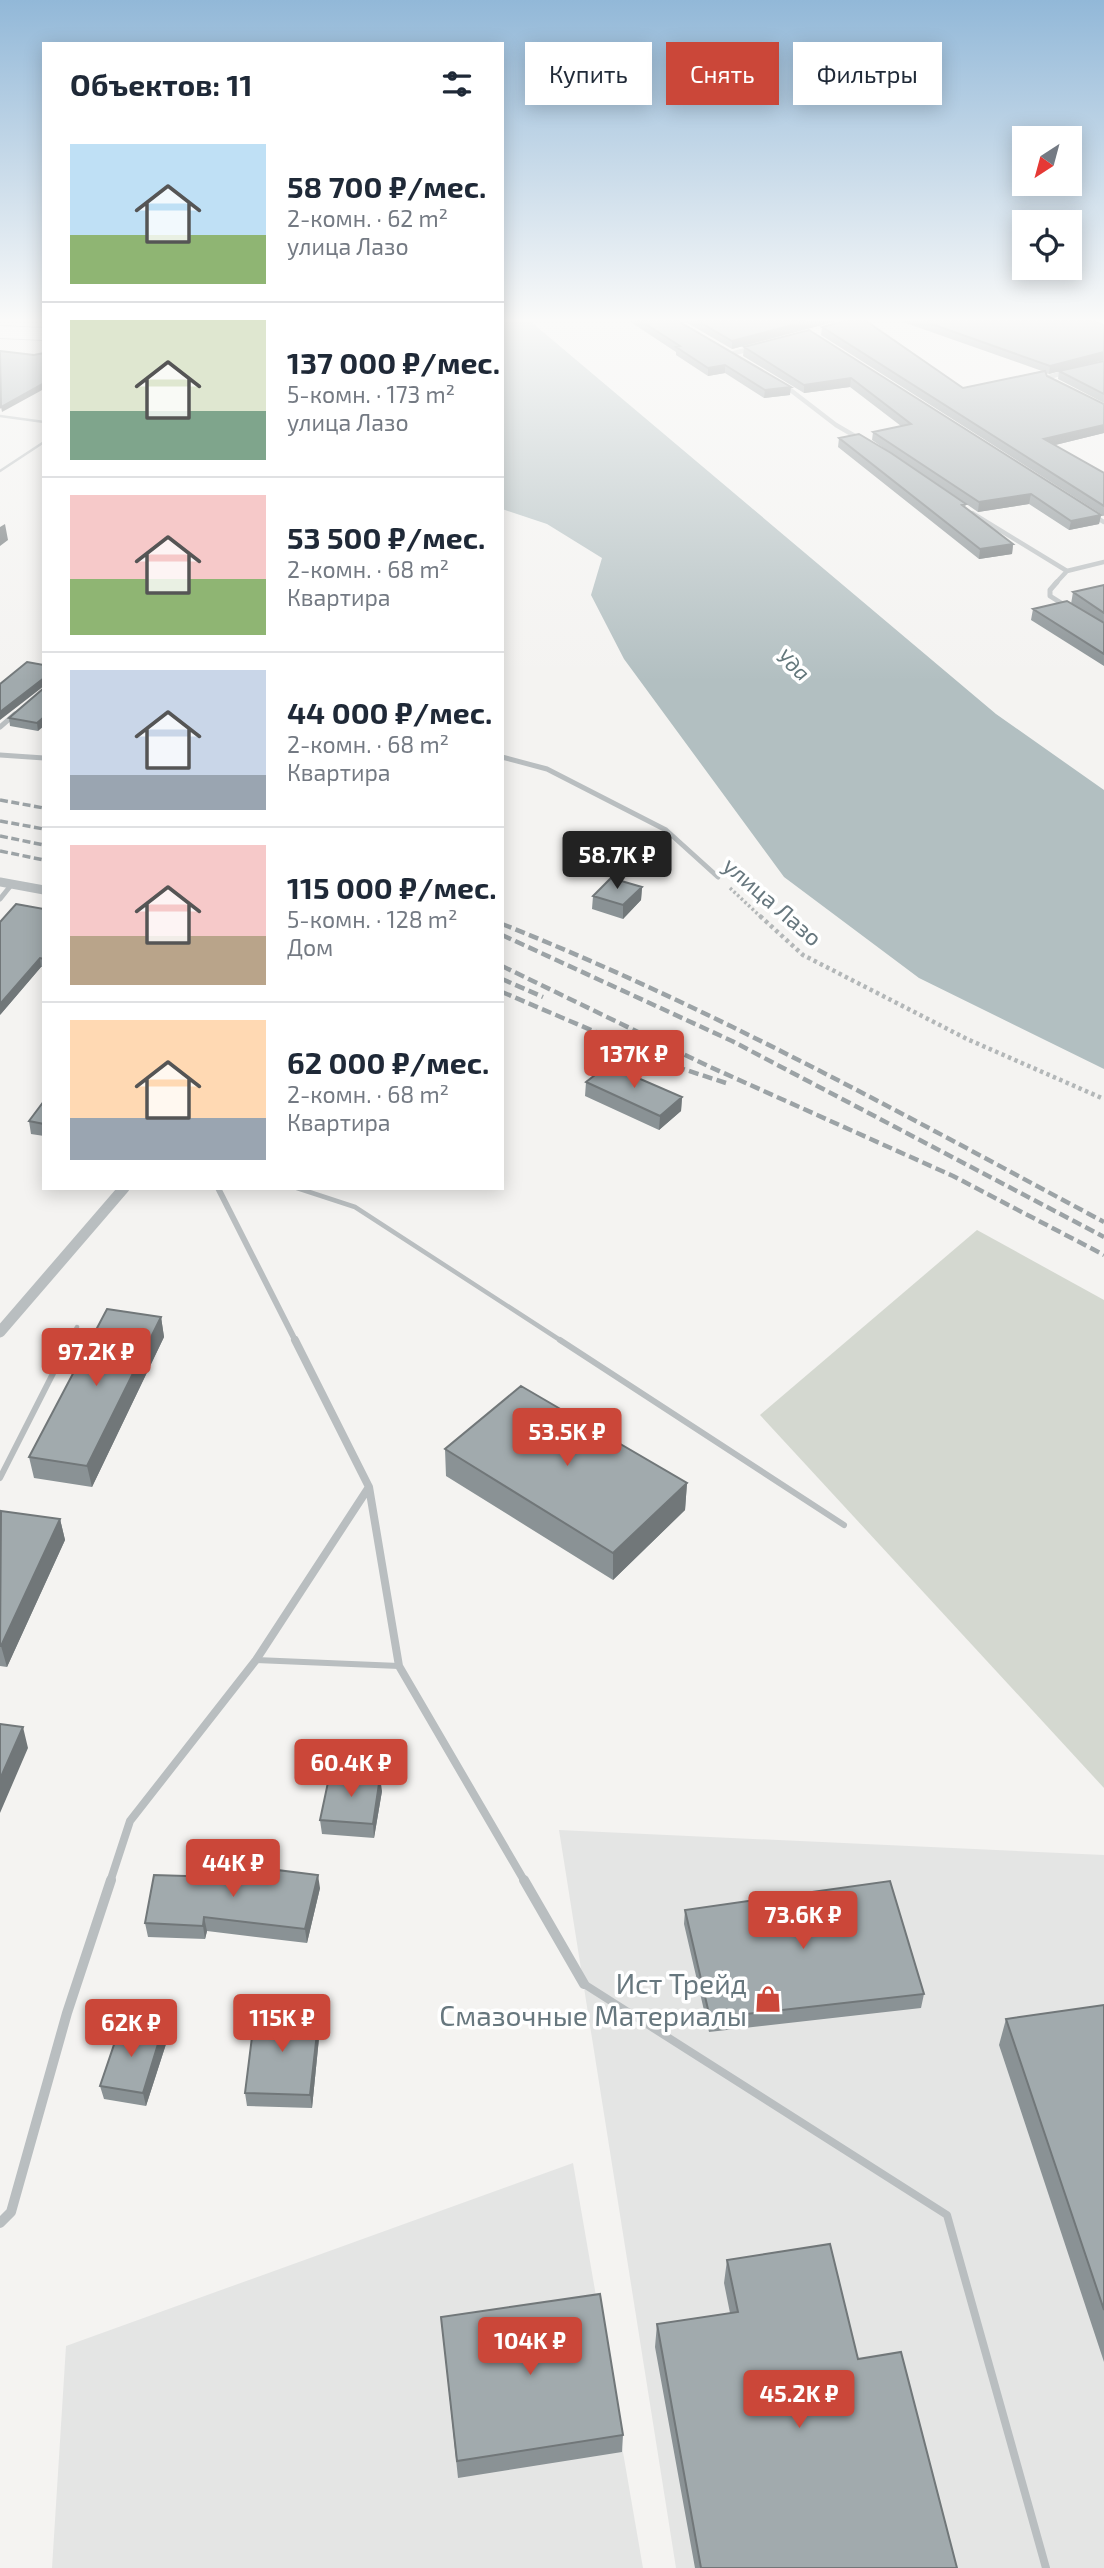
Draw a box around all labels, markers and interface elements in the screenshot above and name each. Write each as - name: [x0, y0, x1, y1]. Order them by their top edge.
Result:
- chip: Купить: [525, 42, 652, 105]
- chip: Снять: [666, 42, 779, 105]
- chip: Фильтры: [793, 42, 942, 105]
- icon: filters: [438, 65, 476, 103]
- text: Объектов: 11: [70, 66, 253, 102]
- north arrow: [1012, 126, 1082, 196]
- map controls: [1012, 126, 1082, 280]
- text: 58 700 ₽/мес.: [287, 168, 486, 204]
- icon: home: [126, 172, 210, 256]
- text: 2-комн. · 62 m²: [287, 204, 448, 232]
- button: locate: [1012, 210, 1082, 280]
- text: улица Лазо: [287, 232, 409, 260]
- text: 137 000 ₽/мес.: [287, 344, 500, 380]
- icon: home: [126, 348, 210, 432]
- text: 5-комн. · 173 m²: [287, 380, 455, 408]
- text: улица Лазо: [287, 408, 409, 436]
- text: 53 500 ₽/мес.: [287, 519, 485, 555]
- icon: home: [126, 523, 210, 607]
- text: 2-комн. · 68 m²: [287, 555, 449, 583]
- text: Квартира: [287, 583, 391, 611]
- water label: Уда: [772, 643, 816, 685]
- text: 44 000 ₽/мес.: [287, 694, 492, 730]
- icon: home: [126, 698, 210, 782]
- text: 2-комн. · 68 m²: [287, 730, 449, 758]
- text: Квартира: [287, 758, 391, 786]
- pin: 58.7K ₽: [552, 832, 682, 891]
- text: 58.7K ₽: [579, 840, 655, 868]
- street label: улица Лазо: [717, 851, 828, 952]
- text: 115 000 ₽/мес.: [287, 869, 497, 905]
- icon: home: [126, 873, 210, 957]
- text: 5-комн. · 128 m²: [287, 905, 457, 933]
- text: Дом: [287, 933, 333, 961]
- pin: 137K ₽: [577, 1030, 691, 1090]
- text: 137K ₽: [600, 1039, 668, 1067]
- text: 62 000 ₽/мес.: [287, 1044, 489, 1080]
- icon: home: [126, 1048, 210, 1132]
- text: 2-комн. · 68 m²: [287, 1080, 449, 1108]
- text: Квартира: [287, 1108, 391, 1136]
- pin: 97.2K ₽: [31, 1328, 161, 1388]
- text: 97.2K ₽: [58, 1337, 134, 1365]
- pin: 53.5K ₽: [502, 1408, 632, 1468]
- text: 53.5K ₽: [529, 1417, 605, 1445]
- pin: 60.4K ₽: [286, 1740, 416, 1799]
- text: 60.4K ₽: [310, 1748, 392, 1776]
- pin: 44K ₽: [184, 1840, 282, 1899]
- text: 44K ₽: [202, 1848, 264, 1876]
- pin: 73.6K ₽: [738, 1892, 868, 1951]
- text: 73.6K ₽: [764, 1900, 842, 1928]
- place label: Ист Трейд Смазочные Материалы: [439, 1966, 747, 2032]
- shop icon: Ист Трейд Смазочные Материалы: [753, 1984, 783, 2014]
- pin: 115K ₽: [225, 1994, 339, 2054]
- pin: 62K ₽: [82, 2000, 180, 2059]
- text: 115K ₽: [249, 2003, 315, 2031]
- text: 62K ₽: [101, 2008, 161, 2036]
- pin: 104K ₽: [473, 2318, 587, 2377]
- text: 104K ₽: [494, 2326, 566, 2354]
- pin: 45.2K ₽: [734, 2370, 864, 2430]
- text: 45.2K ₽: [759, 2379, 839, 2407]

